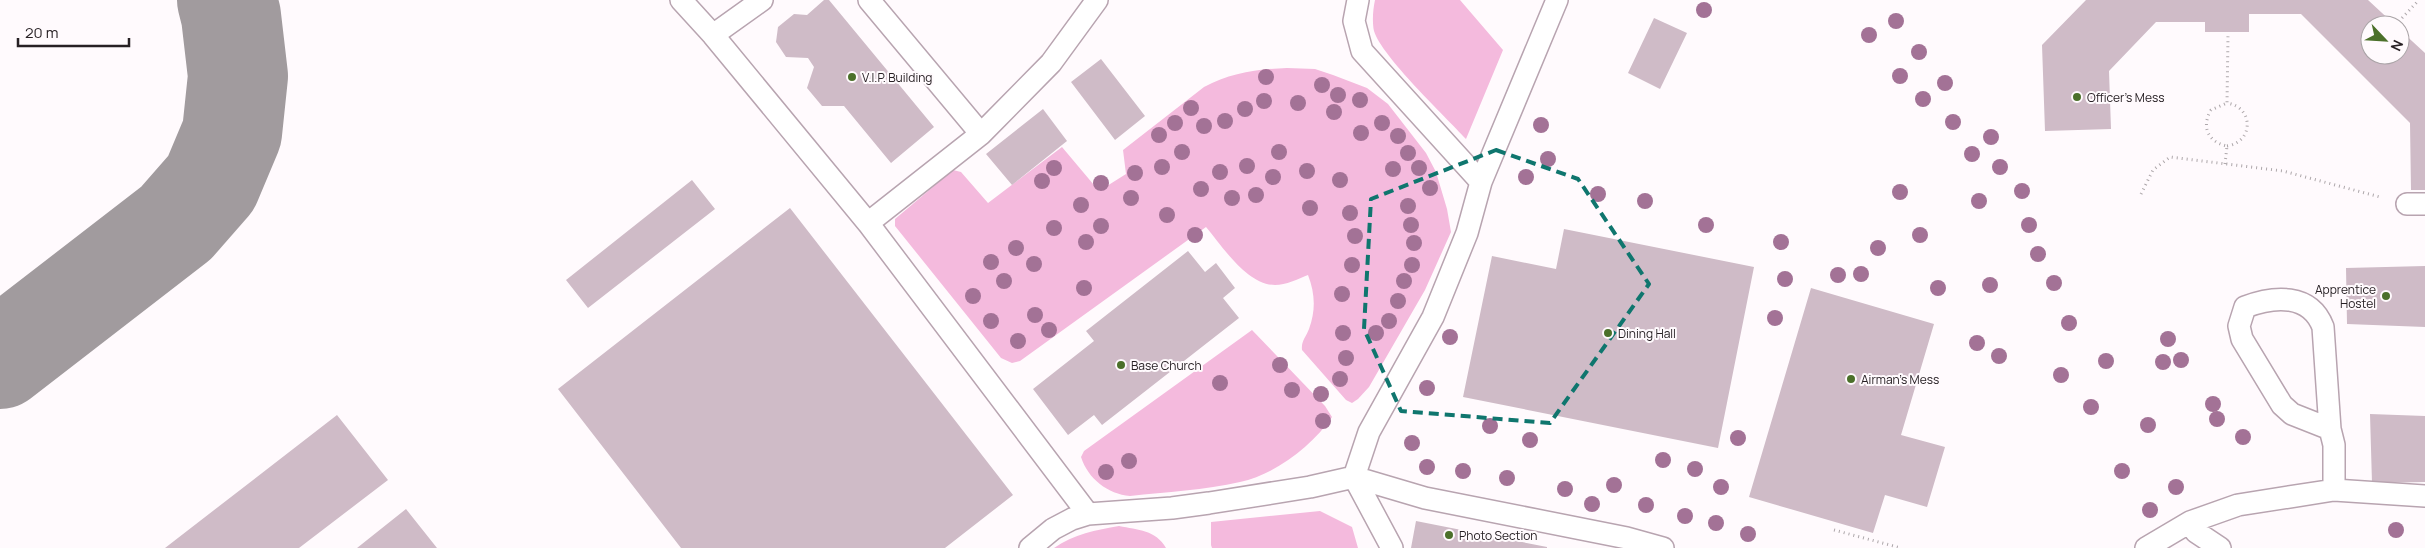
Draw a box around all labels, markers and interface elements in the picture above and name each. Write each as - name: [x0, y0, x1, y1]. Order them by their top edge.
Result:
- scale bar: [18, 15, 129, 47]
- north arrow: [2360, 15, 2410, 65]
- text: 20 m: [25, 22, 58, 43]
- text: N: [2386, 37, 2408, 54]
- place label: V.I.P. Building: [862, 69, 932, 86]
- marker: V.I.P. Building: [846, 71, 858, 83]
- place label: Officer's Mess: [2087, 89, 2165, 106]
- marker: Officer's Mess: [2071, 91, 2083, 103]
- place label: Apprentice Hostel: [2315, 281, 2376, 312]
- marker: Apprentice Hostel: [2380, 290, 2392, 302]
- place label: Dining Hall: [1618, 325, 1676, 342]
- marker: Dining Hall: [1602, 327, 1614, 339]
- place label: Base Church: [1131, 357, 1202, 374]
- marker: Base Church: [1115, 359, 1127, 371]
- place label: Airman's Mess: [1861, 371, 1939, 388]
- marker: Airman's Mess: [1845, 373, 1857, 385]
- place label: Photo Section: [1459, 527, 1537, 544]
- marker: Photo Section: [1443, 529, 1455, 541]

